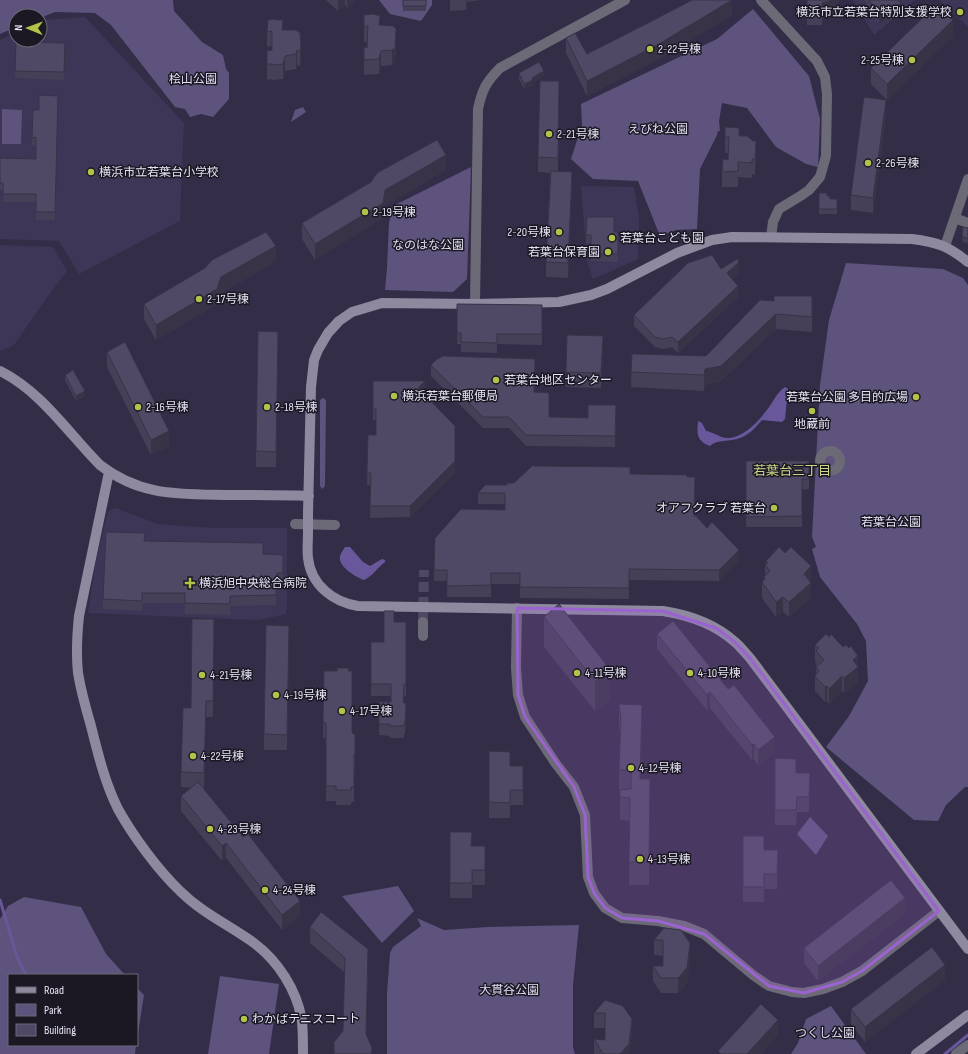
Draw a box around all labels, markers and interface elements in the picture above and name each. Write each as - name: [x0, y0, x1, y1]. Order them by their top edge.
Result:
- place label: 横浜市立若葉台特別支援学校: [796, 5, 952, 20]
- marker: 横浜市立若葉台特別支援学校: [955, 7, 965, 17]
- north arrow: [8, 8, 48, 48]
- text: N: [12, 25, 25, 31]
- place label: 2-22号棟: [658, 42, 701, 57]
- marker: 2-22号棟: [645, 44, 655, 54]
- place label: 2-25号棟: [861, 53, 904, 68]
- marker: 2-25号棟: [907, 55, 917, 65]
- park label: 桧山公園: [169, 72, 217, 87]
- park label: えびね公園: [628, 122, 688, 137]
- place label: 2-21号棟: [557, 127, 600, 142]
- marker: 2-21号棟: [544, 129, 554, 139]
- place label: 2-26号棟: [876, 156, 920, 171]
- marker: 2-26号棟: [863, 158, 873, 168]
- place label: 横浜市立若葉台小学校: [99, 165, 219, 180]
- marker: 横浜市立若葉台小学校: [86, 167, 96, 177]
- place label: 2-19号棟: [373, 205, 416, 220]
- marker: 2-19号棟: [360, 207, 370, 217]
- place label: 2-20号棟: [507, 225, 551, 240]
- marker: 2-20号棟: [554, 227, 564, 237]
- place label: 若葉台こども園: [620, 231, 704, 246]
- marker: 若葉台こども園: [607, 233, 617, 243]
- park label: なのはな公園: [392, 238, 464, 253]
- place label: 若葉台保育園: [528, 245, 600, 260]
- marker: 若葉台保育園: [603, 247, 613, 257]
- place label: 2-17号棟: [207, 292, 249, 307]
- marker: 2-17号棟: [194, 294, 204, 304]
- place label: 若葉台地区センター: [504, 373, 612, 388]
- marker: 若葉台地区センター: [491, 375, 501, 385]
- place label: 横浜若葉台郵便局: [402, 389, 498, 404]
- place label: 若葉台公園 多目的広場: [786, 390, 908, 405]
- marker: 横浜若葉台郵便局: [389, 391, 399, 401]
- marker: 若葉台公園 多目的広場: [911, 392, 921, 402]
- place label: 2-16号棟: [146, 400, 189, 415]
- place label: 2-18号棟: [275, 400, 318, 415]
- marker: 2-16号棟: [133, 402, 143, 412]
- marker: 2-18号棟: [262, 402, 272, 412]
- marker: 地蔵前: [807, 406, 817, 416]
- place label: 地蔵前: [794, 417, 830, 432]
- district label: 若葉台三丁目: [753, 463, 831, 479]
- place label: オアフクラブ 若葉台: [656, 501, 766, 516]
- marker: オアフクラブ 若葉台: [769, 503, 779, 513]
- park label: 若葉台公園: [861, 515, 921, 530]
- place label: 横浜旭中央総合病院: [199, 576, 307, 591]
- marker: 横浜旭中央総合病院: [184, 577, 196, 589]
- place label: 4-11号棟: [585, 666, 627, 681]
- place label: 4-10号棟: [698, 666, 741, 681]
- place label: 4-21号棟: [210, 668, 253, 683]
- marker: 4-11号棟: [572, 668, 582, 678]
- marker: 4-10号棟: [685, 668, 695, 678]
- marker: 4-21号棟: [197, 670, 207, 680]
- place label: 4-19号棟: [284, 688, 327, 703]
- marker: 4-19号棟: [271, 690, 281, 700]
- place label: 4-17号棟: [350, 704, 392, 719]
- marker: 4-17号棟: [337, 706, 347, 716]
- place label: 4-22号棟: [201, 749, 244, 764]
- marker: 4-22号棟: [188, 751, 198, 761]
- place label: 4-12号棟: [639, 761, 682, 776]
- marker: 4-12号棟: [626, 763, 636, 773]
- place label: 4-23号棟: [218, 822, 261, 837]
- marker: 4-23号棟: [205, 824, 215, 834]
- place label: 4-13号棟: [648, 852, 691, 867]
- marker: 4-13号棟: [635, 854, 645, 864]
- place label: 4-24号棟: [273, 883, 316, 898]
- marker: 4-24号棟: [260, 885, 270, 895]
- legend: [8, 974, 138, 1046]
- text: Road: [44, 983, 64, 998]
- park label: 大貫谷公園: [479, 983, 539, 998]
- text: Park: [44, 1003, 62, 1018]
- place label: わかばテニスコート: [252, 1012, 360, 1027]
- marker: わかばテニスコート: [239, 1014, 249, 1024]
- text: Building: [44, 1023, 76, 1038]
- park label: つくし公園: [795, 1026, 855, 1041]

